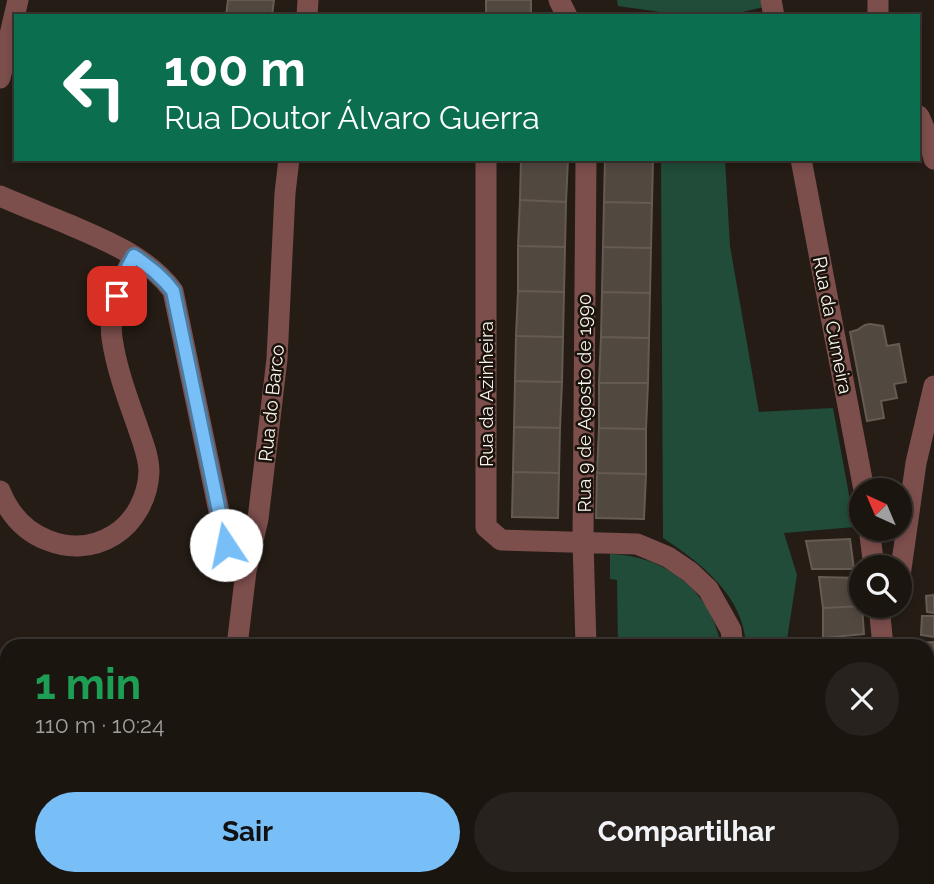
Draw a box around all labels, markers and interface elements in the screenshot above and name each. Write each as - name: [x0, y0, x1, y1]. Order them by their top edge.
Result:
- text: 100 m: [164, 40, 306, 97]
- icon: left: [49, 42, 140, 133]
- text: Rua Doutor Álvaro Guerra: [164, 99, 540, 136]
- street label: Rua da Cumeira: [809, 254, 857, 396]
- pin: [87, 266, 147, 326]
- icon: arrive: [98, 277, 136, 315]
- street label: Rua 9 de Agosto de 1990: [573, 294, 595, 512]
- street label: Rua da Azinheira: [475, 321, 497, 467]
- street label: Rua do Barco: [254, 343, 288, 463]
- north arrow: [849, 478, 912, 541]
- map controls: [849, 478, 912, 618]
- position arrow: [189, 508, 263, 582]
- button: search: [849, 555, 912, 618]
- text: 1 min: [35, 660, 141, 709]
- button: close: [825, 662, 899, 736]
- text: 110 m · 10:24: [35, 711, 165, 738]
- button: Sair: [35, 792, 460, 872]
- button: Compartilhar: [474, 792, 899, 872]

